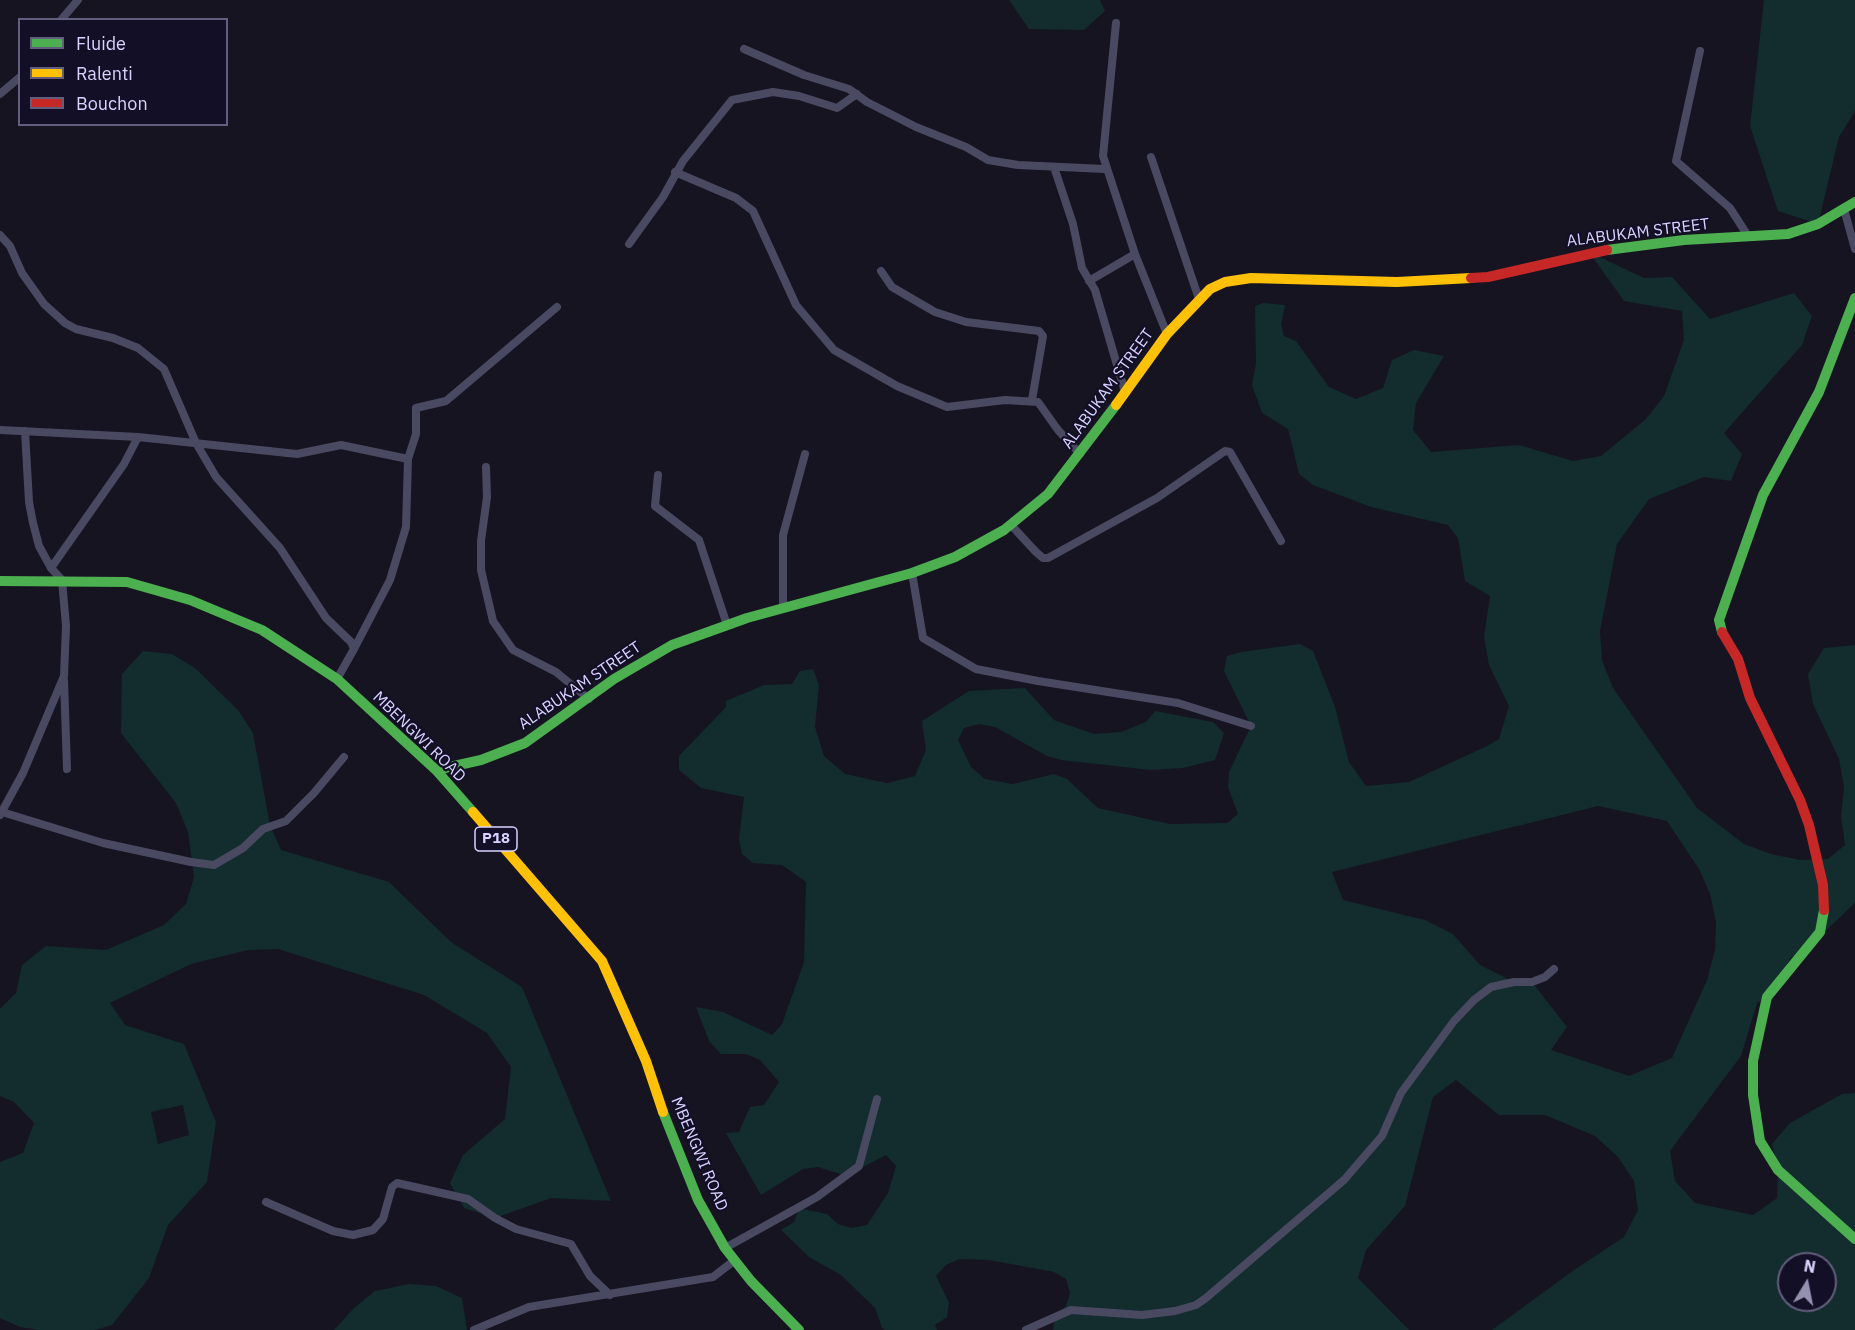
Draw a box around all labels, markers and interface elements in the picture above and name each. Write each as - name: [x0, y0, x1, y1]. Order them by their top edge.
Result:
- legend: [18, 18, 228, 126]
- text: Fluide: [76, 32, 126, 55]
- text: Ralenti: [76, 62, 133, 85]
- text: Bouchon: [76, 92, 148, 115]
- street label: ALABUKAM STREET: [1566, 215, 1710, 251]
- street label: ALABUKAM STREET: [1058, 325, 1158, 453]
- street label: ALABUKAM STREET: [515, 638, 645, 734]
- street label: MBENGWI ROAD: [369, 688, 469, 786]
- road number: P18: [475, 827, 517, 851]
- street label: MBENGWI ROAD: [666, 1094, 732, 1214]
- north arrow: [1777, 1252, 1837, 1312]
- text: N: [1802, 1255, 1817, 1277]

